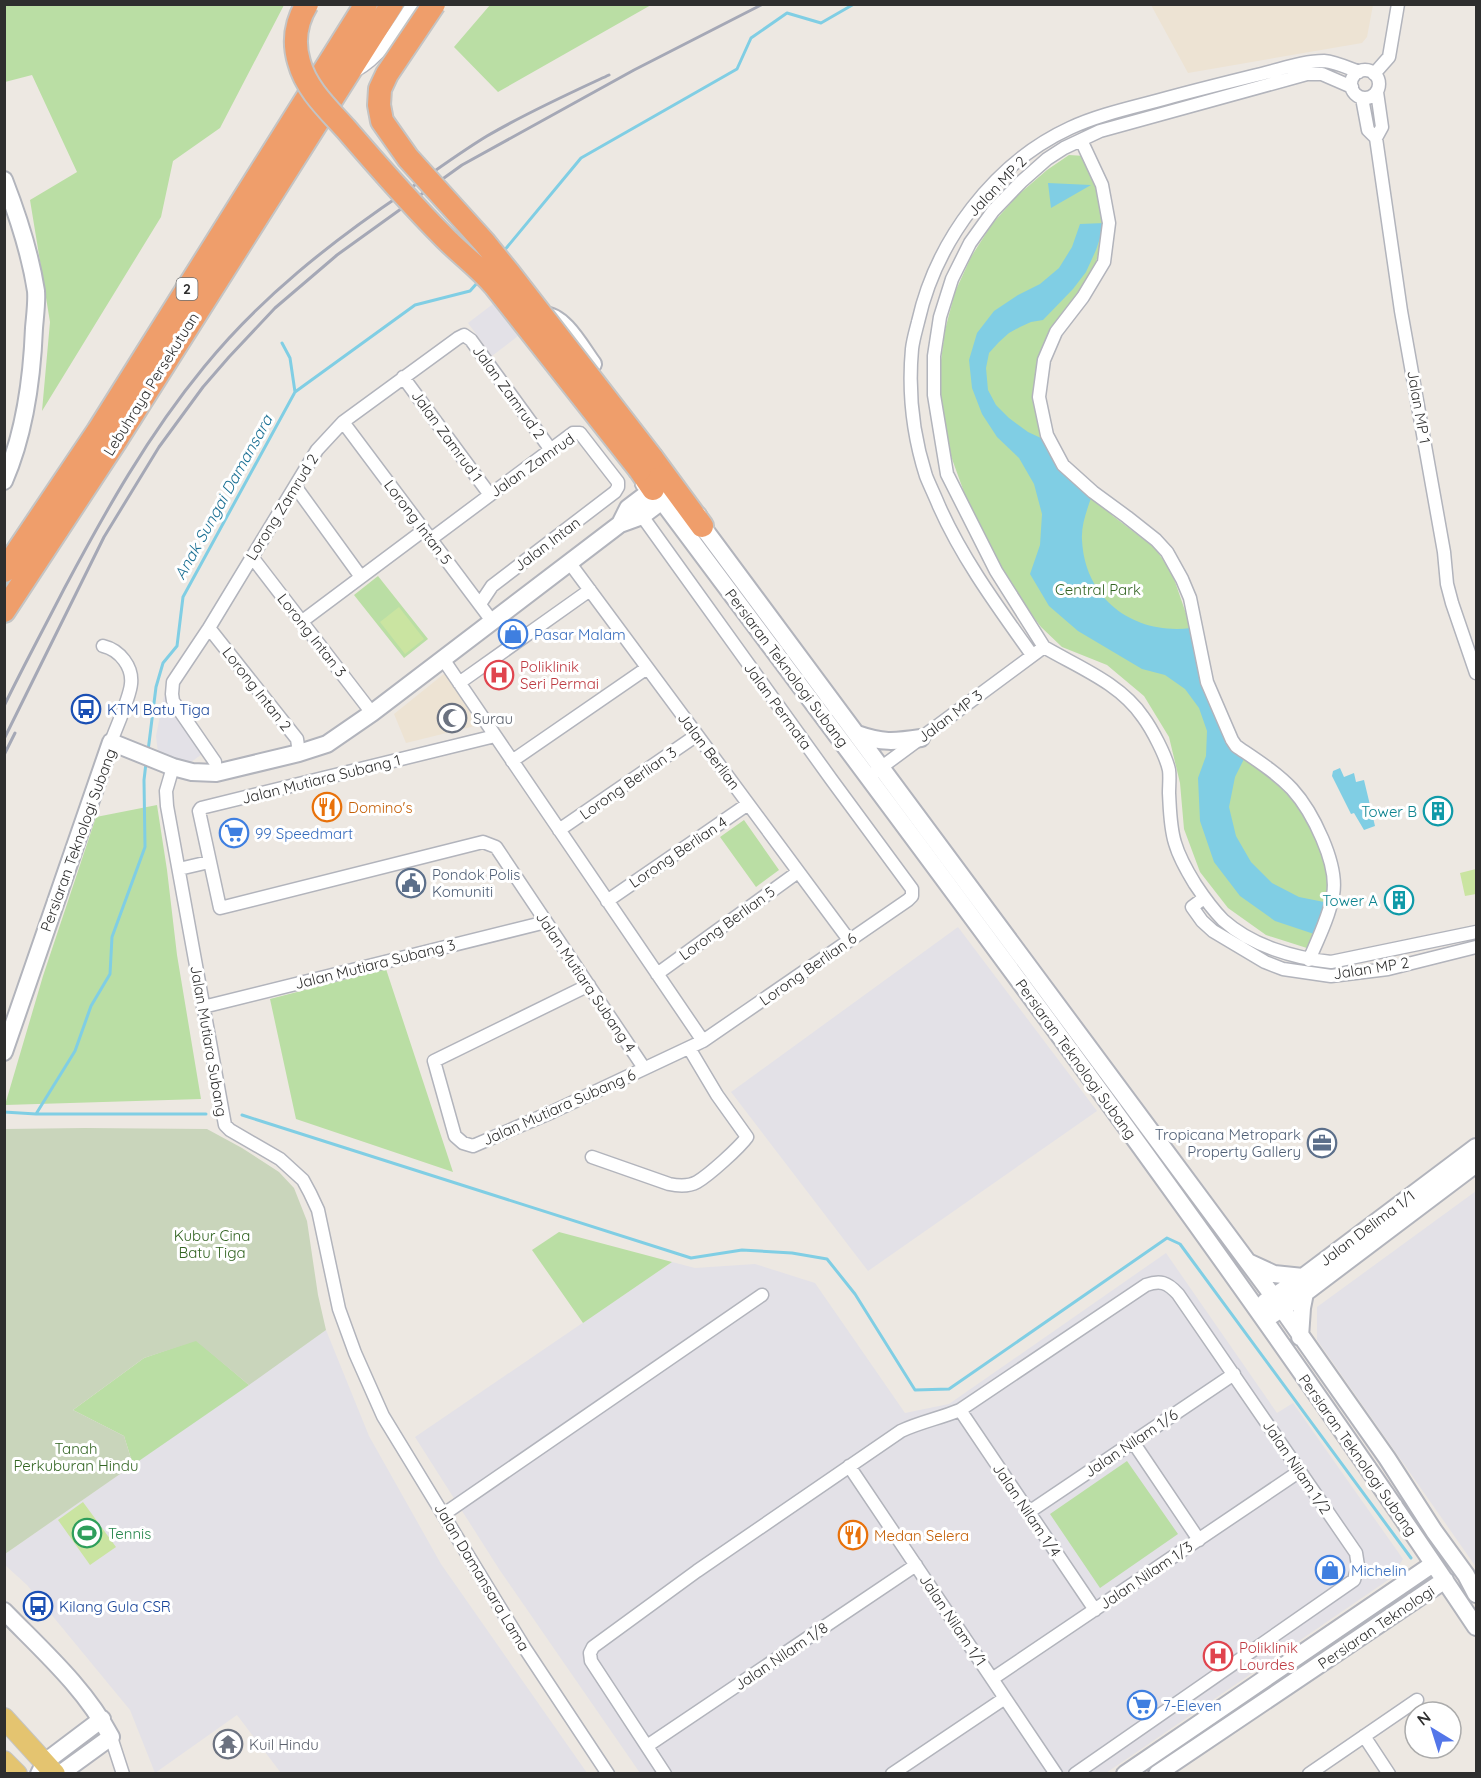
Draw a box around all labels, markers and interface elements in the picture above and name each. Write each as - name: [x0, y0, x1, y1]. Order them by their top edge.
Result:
- street label: Jalan MP 2: [964, 152, 1030, 220]
- road number: 2: [176, 278, 198, 300]
- street label: Lebuhraya Persekutuan: [99, 309, 203, 459]
- street label: Jalan Zamrud 2: [469, 341, 549, 443]
- street label: Jalan MP 1: [1403, 369, 1435, 445]
- street label: Jalan Zamrud 1: [407, 387, 487, 485]
- water label: Anak Sungai Damansara: [169, 410, 277, 583]
- street label: Jalan Zamrud: [486, 429, 578, 501]
- street label: Lorong Zamrud 2: [242, 450, 322, 564]
- street label: Lorong Intan 5: [380, 476, 456, 568]
- street label: Jalan Intan: [510, 513, 584, 575]
- park label: Central Park: [1055, 580, 1141, 599]
- street label: Persiaran Teknologi Subang: [721, 585, 853, 751]
- street label: Lorong Intan 3: [273, 589, 351, 681]
- shop icon: Pasar Malam: [497, 618, 529, 650]
- place label: Pasar Malam: [534, 625, 626, 644]
- street label: Lorong Intan 2: [218, 643, 296, 735]
- place label: Poliklinik Seri Permai: [520, 657, 599, 693]
- hospital icon: Poliklinik Seri Permai: [483, 659, 515, 691]
- street label: Jalan Permata: [740, 659, 816, 753]
- street label: Jalan MP 3: [914, 685, 986, 747]
- bus stop icon: KTM Batu Tiga: [70, 693, 102, 725]
- place label: KTM Batu Tiga: [107, 700, 210, 719]
- mosque icon: Surau: [436, 702, 468, 734]
- place label: Surau: [473, 709, 513, 728]
- street label: Jalan Berlian: [674, 709, 744, 793]
- street label: Lorong Berlian 3: [576, 742, 680, 823]
- street label: Persiaran Teknologi Subang: [36, 746, 120, 934]
- street label: Jalan Mutiara Subang 1: [240, 750, 402, 808]
- restaurant icon: Domino's: [311, 791, 343, 823]
- building icon: Tower B: [1422, 795, 1454, 827]
- place label: Domino's: [348, 798, 413, 817]
- place label: Tower B: [1361, 802, 1417, 821]
- street label: Lorong Berlian 4: [625, 812, 731, 892]
- supermarket icon: 99 Speedmart: [218, 817, 250, 849]
- place label: 99 Speedmart: [255, 824, 353, 843]
- place label: Pondok Polis Komuniti: [432, 865, 520, 901]
- public building icon: Pondok Polis Komuniti: [395, 867, 427, 899]
- street label: Lorong Berlian 5: [675, 882, 779, 964]
- building icon: Tower A: [1383, 884, 1415, 916]
- place label: Tower A: [1322, 891, 1378, 910]
- street label: Jalan Mutiara Subang 4: [532, 908, 640, 1056]
- street label: Lorong Berlian 6: [756, 928, 860, 1010]
- street label: Jalan Mutiara Subang 3: [293, 935, 458, 993]
- street label: Jalan MP 2: [1332, 953, 1410, 983]
- street label: Jalan Mutiara Subang: [186, 964, 232, 1118]
- street label: Persiaran Teknologi Subang: [1011, 975, 1141, 1143]
- street label: Jalan Mutiara Subang 6: [480, 1065, 638, 1149]
- place label: Tropicana Metropark Property Gallery: [1155, 1125, 1301, 1161]
- office icon: Tropicana Metropark Property Gallery: [1306, 1127, 1338, 1159]
- street label: Jalan Delima 1/1: [1315, 1186, 1419, 1270]
- park label: Kubur Cina Batu Tiga: [174, 1226, 250, 1262]
- street label: Persiaran Teknologi Subang: [1295, 1370, 1421, 1540]
- street label: Jalan Nilam 1/6: [1081, 1405, 1181, 1481]
- street label: Jalan Nilam 1/2: [1259, 1416, 1335, 1518]
- park label: Tanah Perkuburan Hindu: [13, 1439, 139, 1475]
- street label: Jalan Nilam 1/4: [989, 1460, 1065, 1560]
- street label: Jalan Damansara Lama: [430, 1500, 534, 1654]
- sports icon: Tennis: [71, 1517, 103, 1549]
- restaurant icon: Medan Selera: [837, 1519, 869, 1551]
- place label: Tennis: [108, 1524, 151, 1543]
- place label: Medan Selera: [874, 1526, 969, 1545]
- street label: Jalan Nilam 1/3: [1096, 1537, 1196, 1613]
- shop icon: Michelin: [1314, 1554, 1346, 1586]
- place label: Michelin: [1351, 1561, 1407, 1580]
- street label: Jalan Nilam 1/1: [915, 1571, 991, 1669]
- street label: Persiaran Teknologi: [1314, 1581, 1438, 1673]
- bus stop icon: Kilang Gula CSR: [22, 1590, 54, 1622]
- place label: Kilang Gula CSR: [59, 1597, 171, 1616]
- street label: Jalan Nilam 1/8: [731, 1618, 831, 1694]
- place label: Poliklinik Lourdes: [1239, 1638, 1298, 1674]
- hospital icon: Poliklinik Lourdes: [1202, 1640, 1234, 1672]
- supermarket icon: 7-Eleven: [1126, 1689, 1158, 1721]
- place label: 7-Eleven: [1163, 1696, 1222, 1715]
- north arrow: [1403, 1700, 1463, 1760]
- text: N: [1413, 1707, 1435, 1730]
- temple icon: Kuil Hindu: [212, 1728, 244, 1760]
- place label: Kuil Hindu: [249, 1735, 319, 1754]

